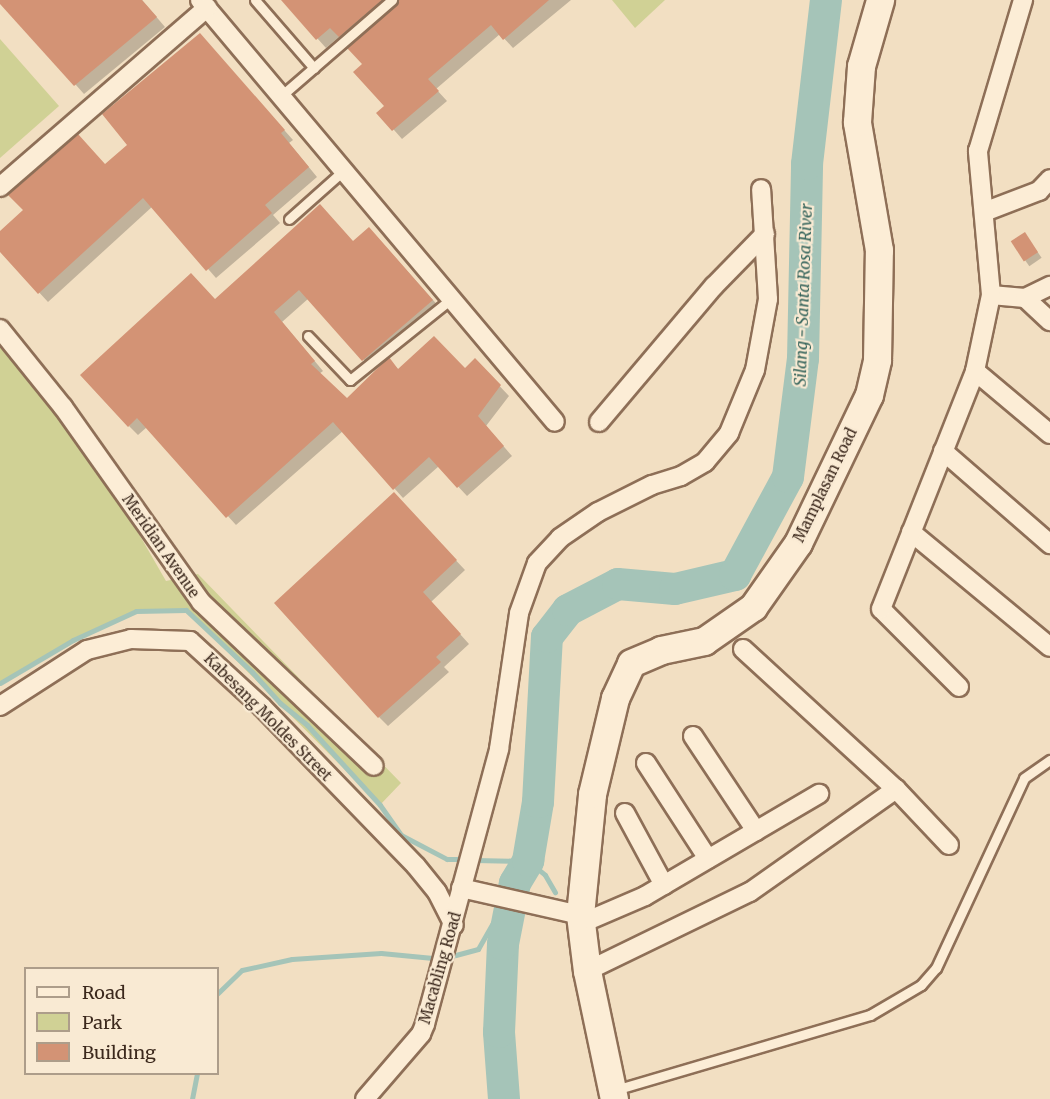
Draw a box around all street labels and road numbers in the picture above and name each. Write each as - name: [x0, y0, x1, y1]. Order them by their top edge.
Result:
- street label: Mamplasan Road: [790, 425, 860, 545]
- street label: Meridian Avenue: [119, 491, 203, 601]
- street label: Kabesang Moldes Street: [200, 649, 336, 785]
- street label: Macabling Road: [415, 910, 465, 1026]

